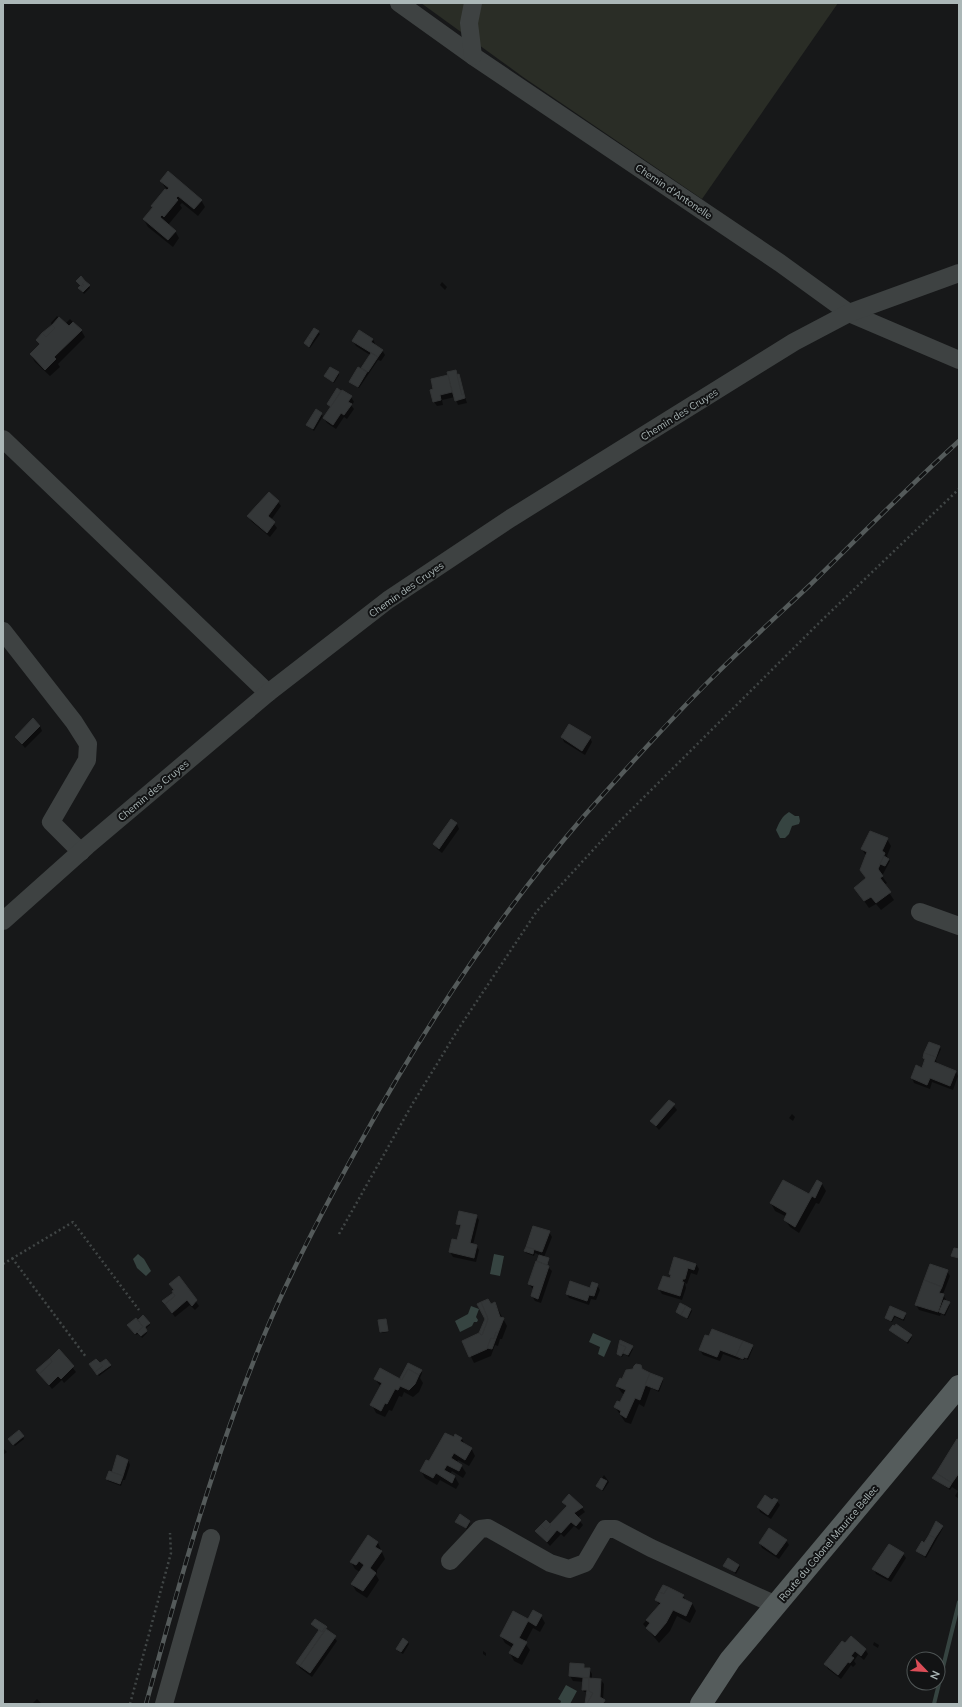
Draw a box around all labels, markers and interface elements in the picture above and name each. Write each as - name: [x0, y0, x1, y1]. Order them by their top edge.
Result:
- street label: Chemin d'Antonelle: [633, 161, 715, 222]
- street label: Chemin des Cruyes: [638, 385, 720, 443]
- street label: Chemin des Cruyes: [366, 559, 446, 620]
- street label: Chemin des Cruyes: [115, 757, 191, 824]
- street label: Route du Colonel Maurice Bellec: [776, 1483, 881, 1604]
- north arrow: [906, 1651, 946, 1691]
- text: N: [927, 1669, 943, 1682]

